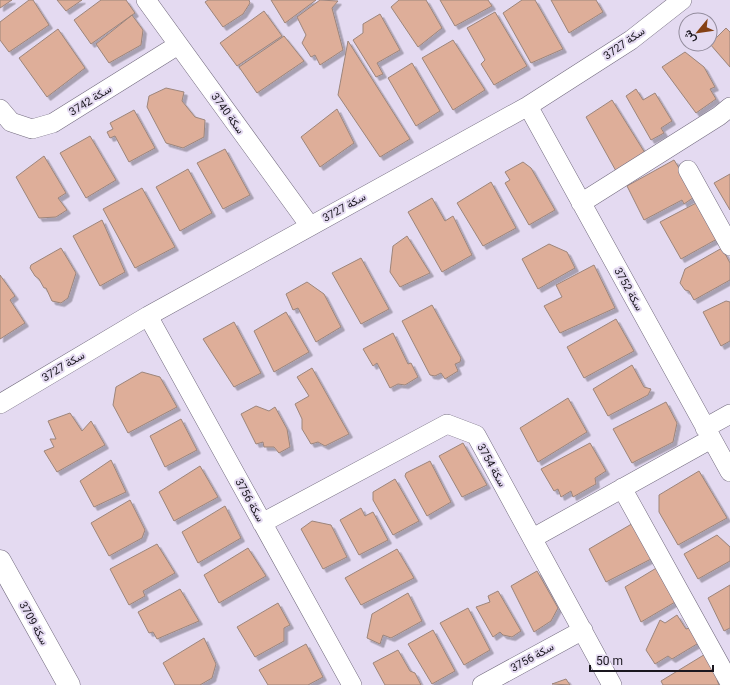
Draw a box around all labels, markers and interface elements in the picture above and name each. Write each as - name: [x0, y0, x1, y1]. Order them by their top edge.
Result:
- north arrow: [678, 12, 718, 52]
- street label: سكة 3727: [601, 24, 648, 62]
- text: ش: [681, 28, 699, 46]
- street label: سكة 3742: [67, 82, 114, 119]
- street label: سكة 3740: [208, 90, 247, 137]
- street label: سكة 3727: [320, 190, 368, 225]
- street label: سكة 3752: [611, 265, 646, 313]
- street label: سكة 3727: [40, 348, 87, 384]
- street label: سكة 3754: [474, 441, 509, 489]
- street label: سكة 3756: [232, 476, 267, 524]
- street label: سكة 3709: [16, 599, 51, 647]
- street label: سكة 3756: [508, 640, 556, 675]
- scale bar: [590, 647, 713, 673]
- text: 50 m: [596, 654, 623, 668]

